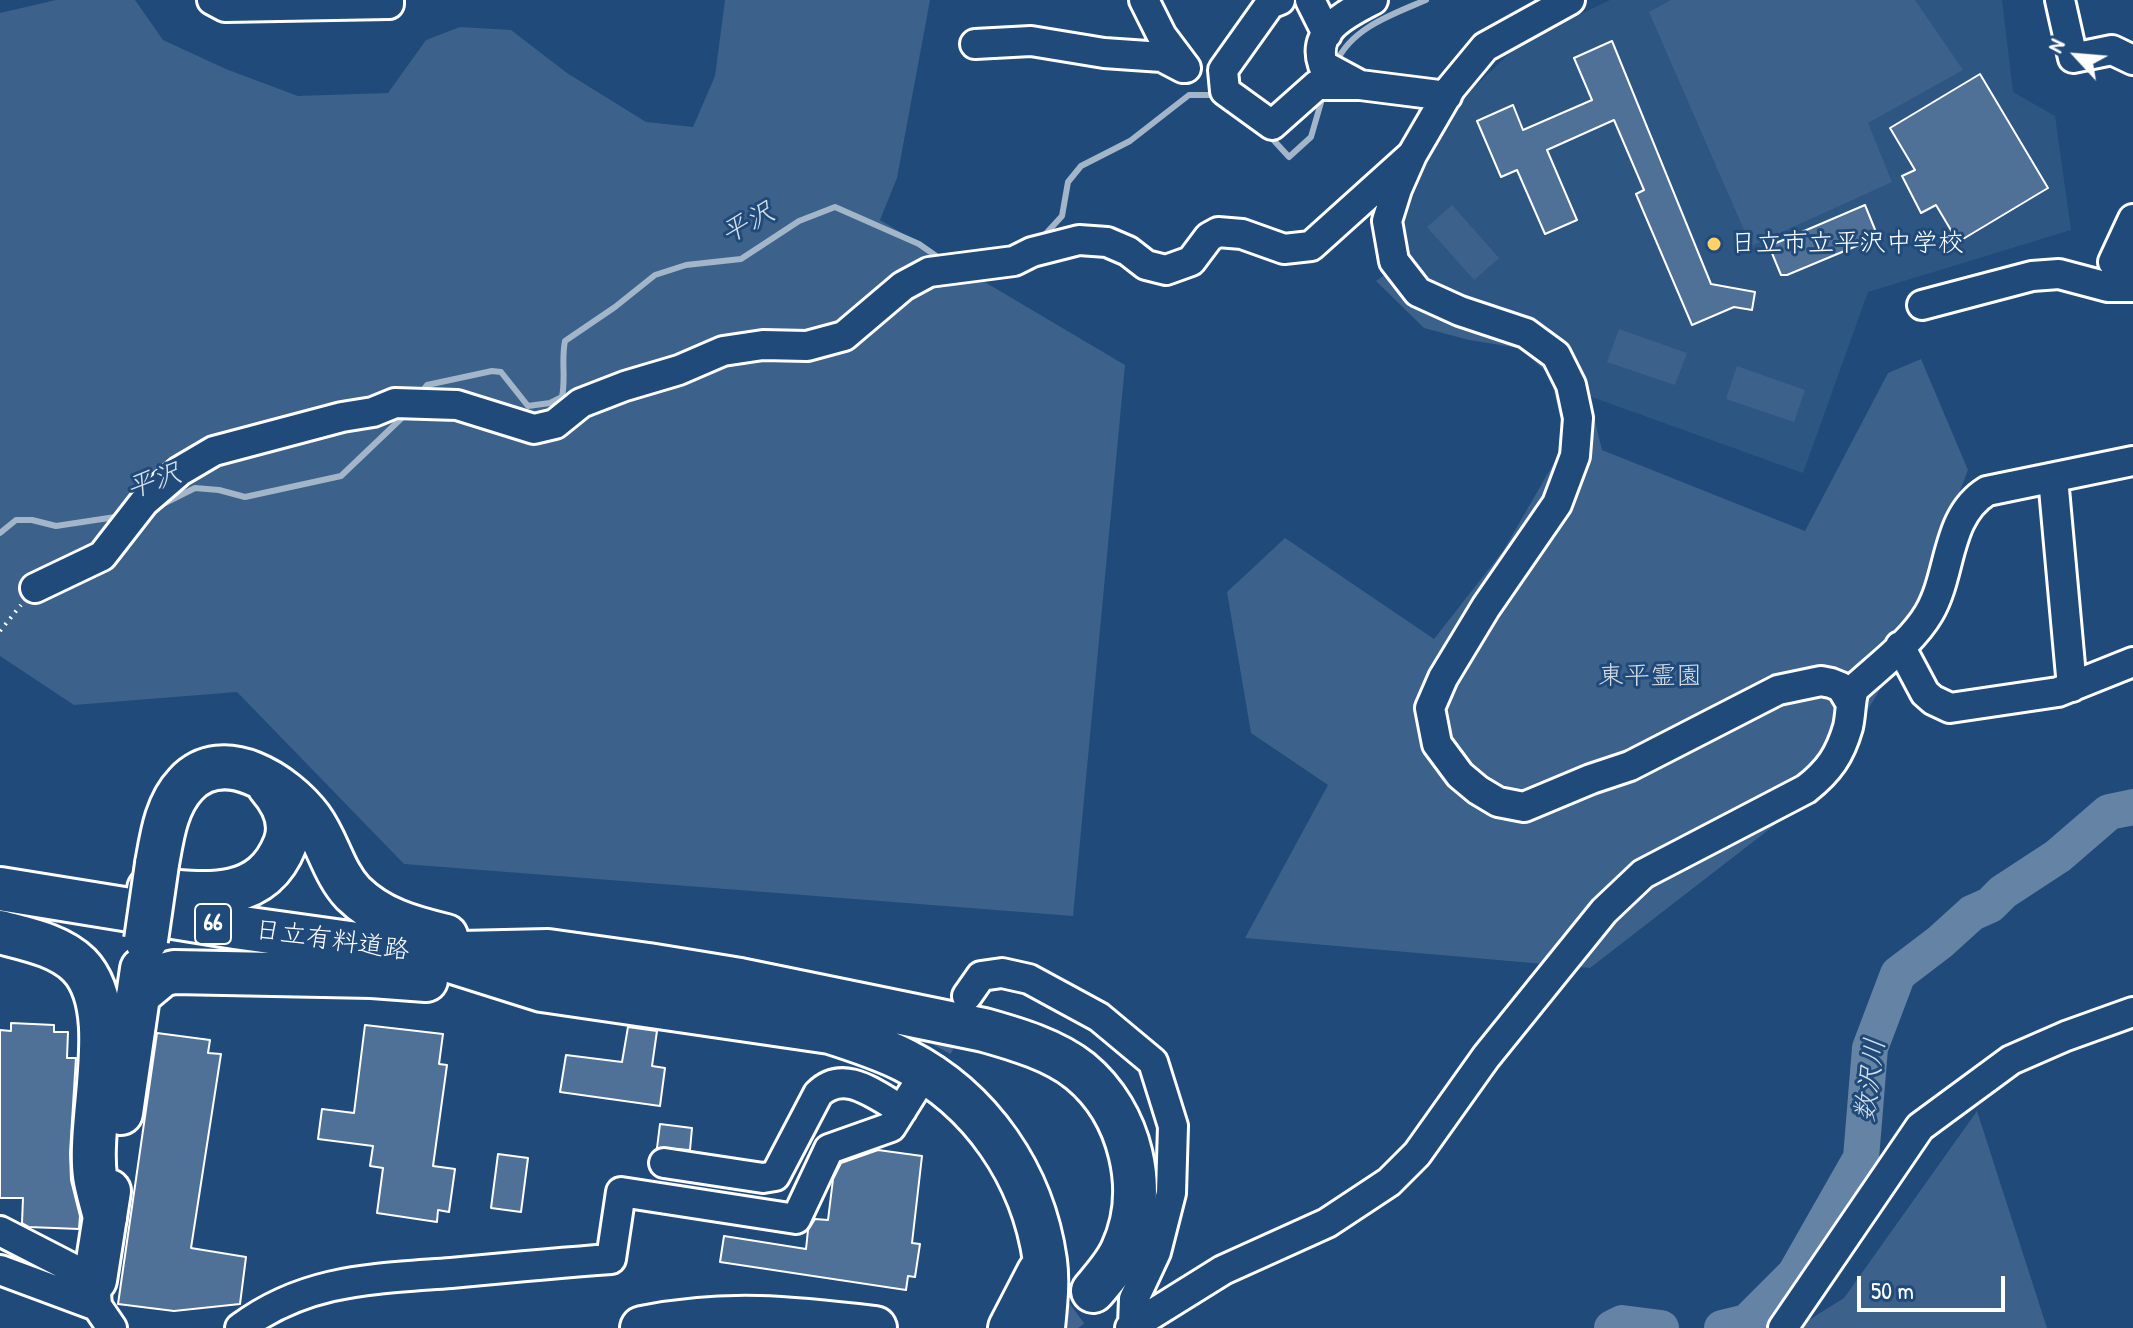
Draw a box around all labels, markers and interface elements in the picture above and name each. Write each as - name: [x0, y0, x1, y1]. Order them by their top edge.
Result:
- north arrow: [2037, 16, 2117, 96]
- text: N: [2039, 34, 2071, 57]
- water label: 平沢: [715, 196, 781, 252]
- place label: 日立市立平沢中学校: [1730, 228, 1964, 260]
- marker: 日立市立平沢中学校: [1705, 235, 1723, 253]
- water label: 平沢: [122, 457, 186, 507]
- park label: 東平霊園: [1598, 661, 1702, 693]
- road number: 66: [195, 904, 231, 944]
- street label: 日立有料道路: [253, 915, 411, 967]
- water label: 数沢川: [1849, 1036, 1893, 1124]
- scale bar: [1861, 1260, 2009, 1310]
- text: 50 m: [1871, 1274, 1914, 1306]

